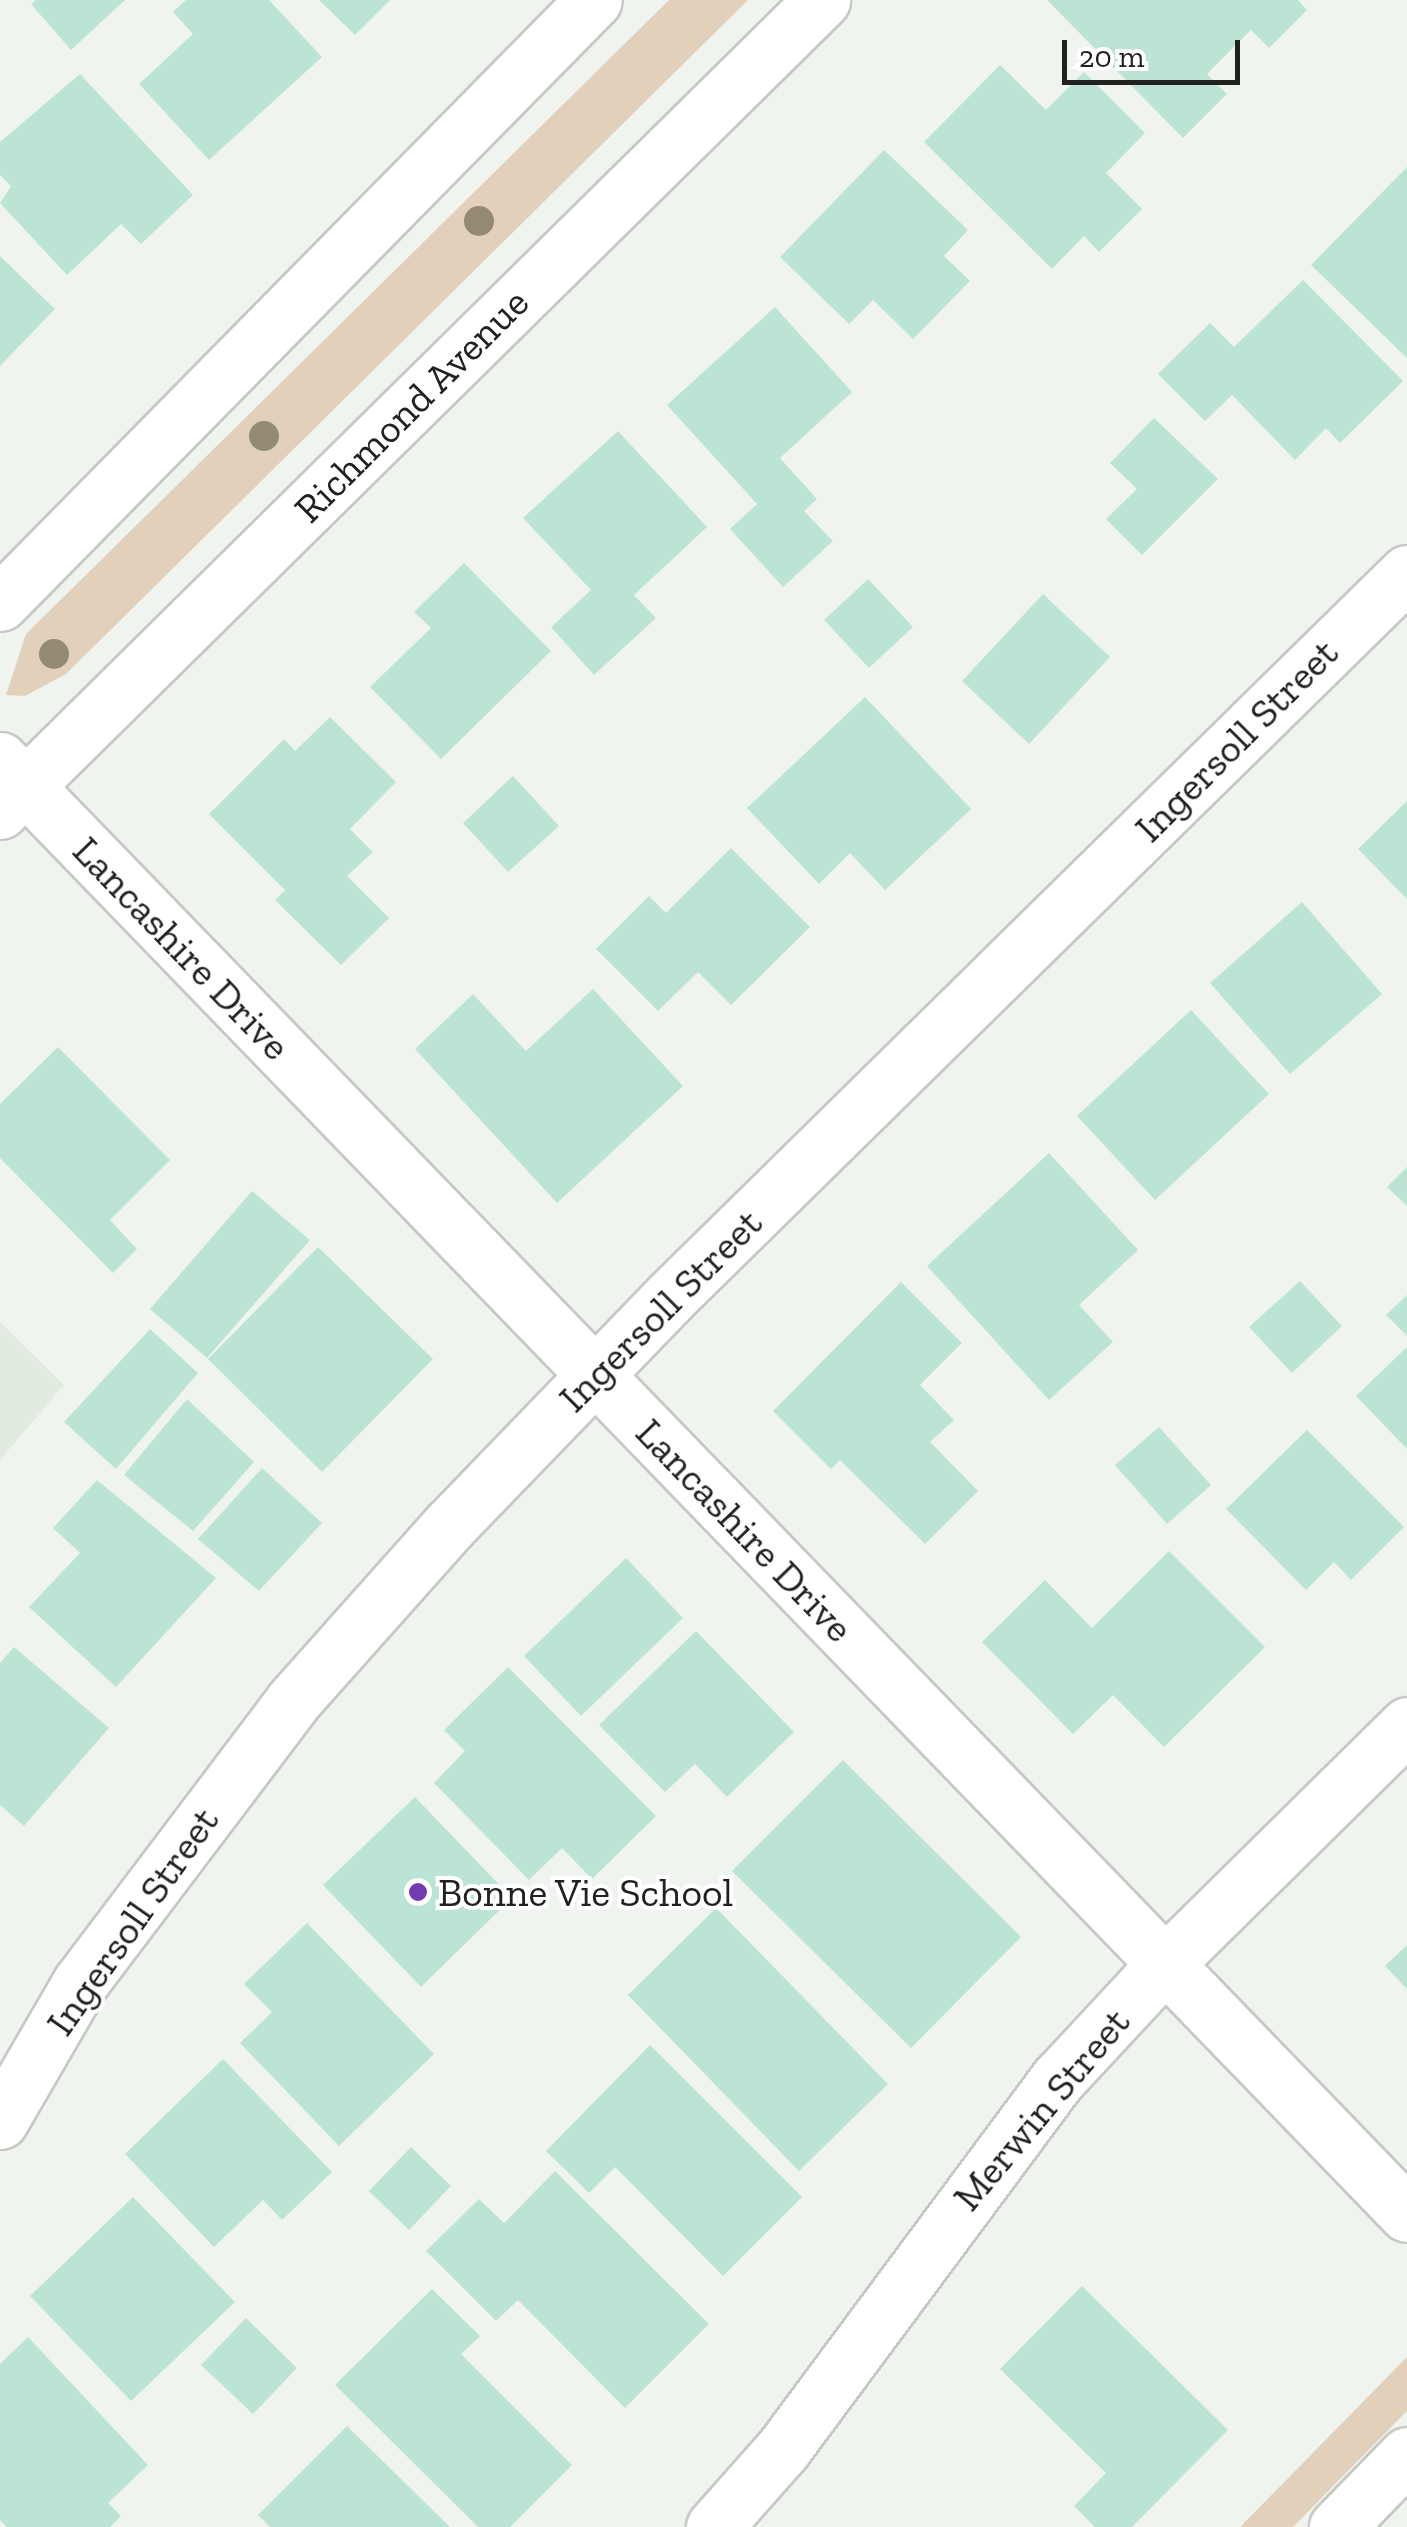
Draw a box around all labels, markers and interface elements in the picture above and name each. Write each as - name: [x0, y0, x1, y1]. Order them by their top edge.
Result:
- scale bar: [1067, 20, 1244, 82]
- text: 20 m: [1079, 39, 1144, 75]
- street label: Richmond Avenue: [284, 278, 538, 532]
- street label: Ingersoll Street: [1125, 629, 1347, 851]
- street label: Lancashire Drive: [63, 826, 301, 1070]
- street label: Ingersoll Street: [549, 1199, 771, 1421]
- street label: Lancashire Drive: [626, 1408, 864, 1652]
- street label: Ingersoll Street: [36, 1798, 228, 2044]
- place label: Bonne Vie School: [438, 1868, 734, 1916]
- marker: Bonne Vie School: [407, 1881, 429, 1903]
- street label: Merwin Street: [943, 1998, 1139, 2220]

